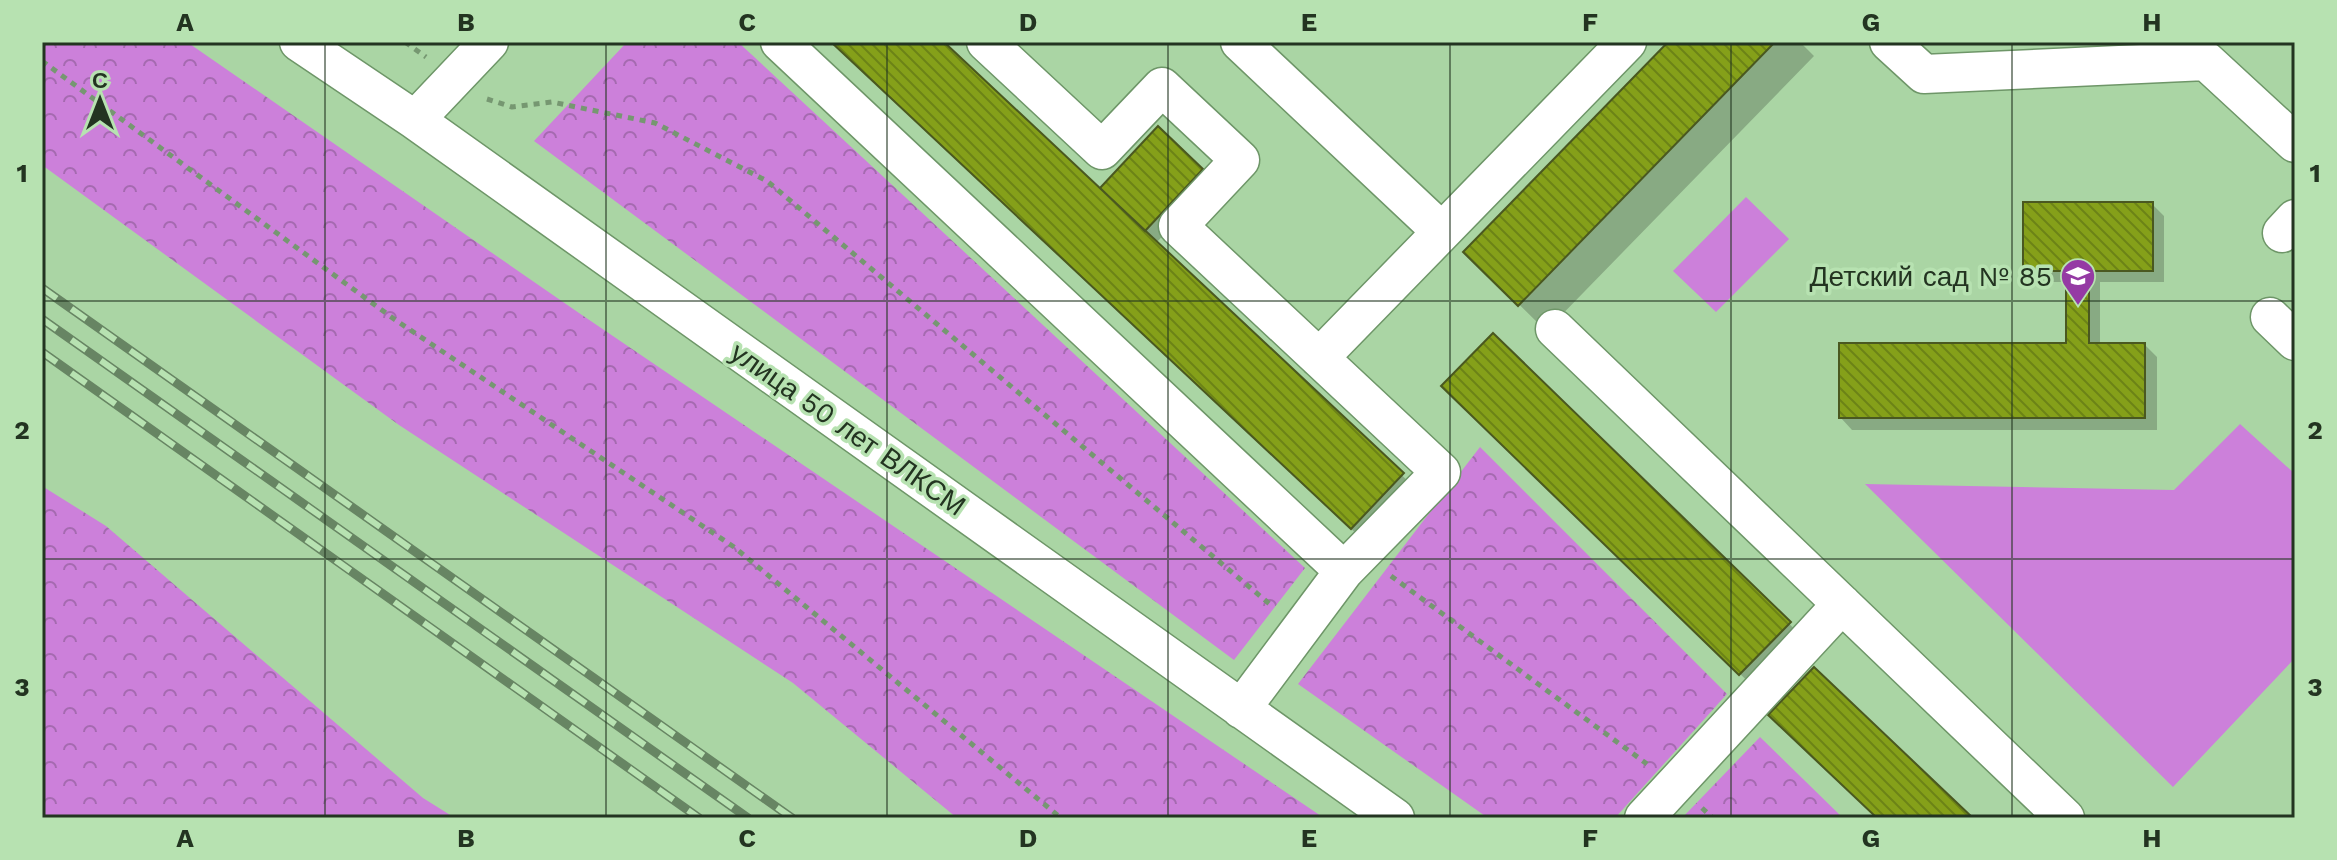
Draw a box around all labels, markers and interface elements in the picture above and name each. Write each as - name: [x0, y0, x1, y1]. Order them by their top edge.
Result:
- text: A: [176, 7, 194, 37]
- text: B: [457, 7, 475, 37]
- text: C: [738, 7, 756, 37]
- text: D: [1019, 7, 1037, 37]
- text: E: [1301, 7, 1317, 37]
- text: F: [1582, 7, 1598, 37]
- text: G: [1862, 7, 1880, 37]
- text: H: [2142, 7, 2162, 37]
- north arrow: [60, 60, 140, 140]
- text: С: [92, 68, 108, 93]
- text: 1: [16, 158, 28, 188]
- text: 1: [2309, 158, 2321, 188]
- school or university icon: Детский сад № 85: [2059, 257, 2097, 307]
- place label: Детский сад № 85: [1810, 260, 2052, 293]
- street label: улица 50 лет ВЛКСМ: [724, 335, 972, 523]
- text: 2: [14, 415, 30, 445]
- text: 2: [2307, 415, 2323, 445]
- text: 3: [14, 672, 30, 702]
- text: 3: [2307, 672, 2323, 702]
- text: A: [176, 823, 194, 853]
- text: B: [457, 823, 475, 853]
- text: C: [738, 823, 756, 853]
- text: D: [1019, 823, 1037, 853]
- text: E: [1301, 823, 1317, 853]
- text: F: [1582, 823, 1598, 853]
- text: G: [1862, 823, 1880, 853]
- text: H: [2142, 823, 2162, 853]

